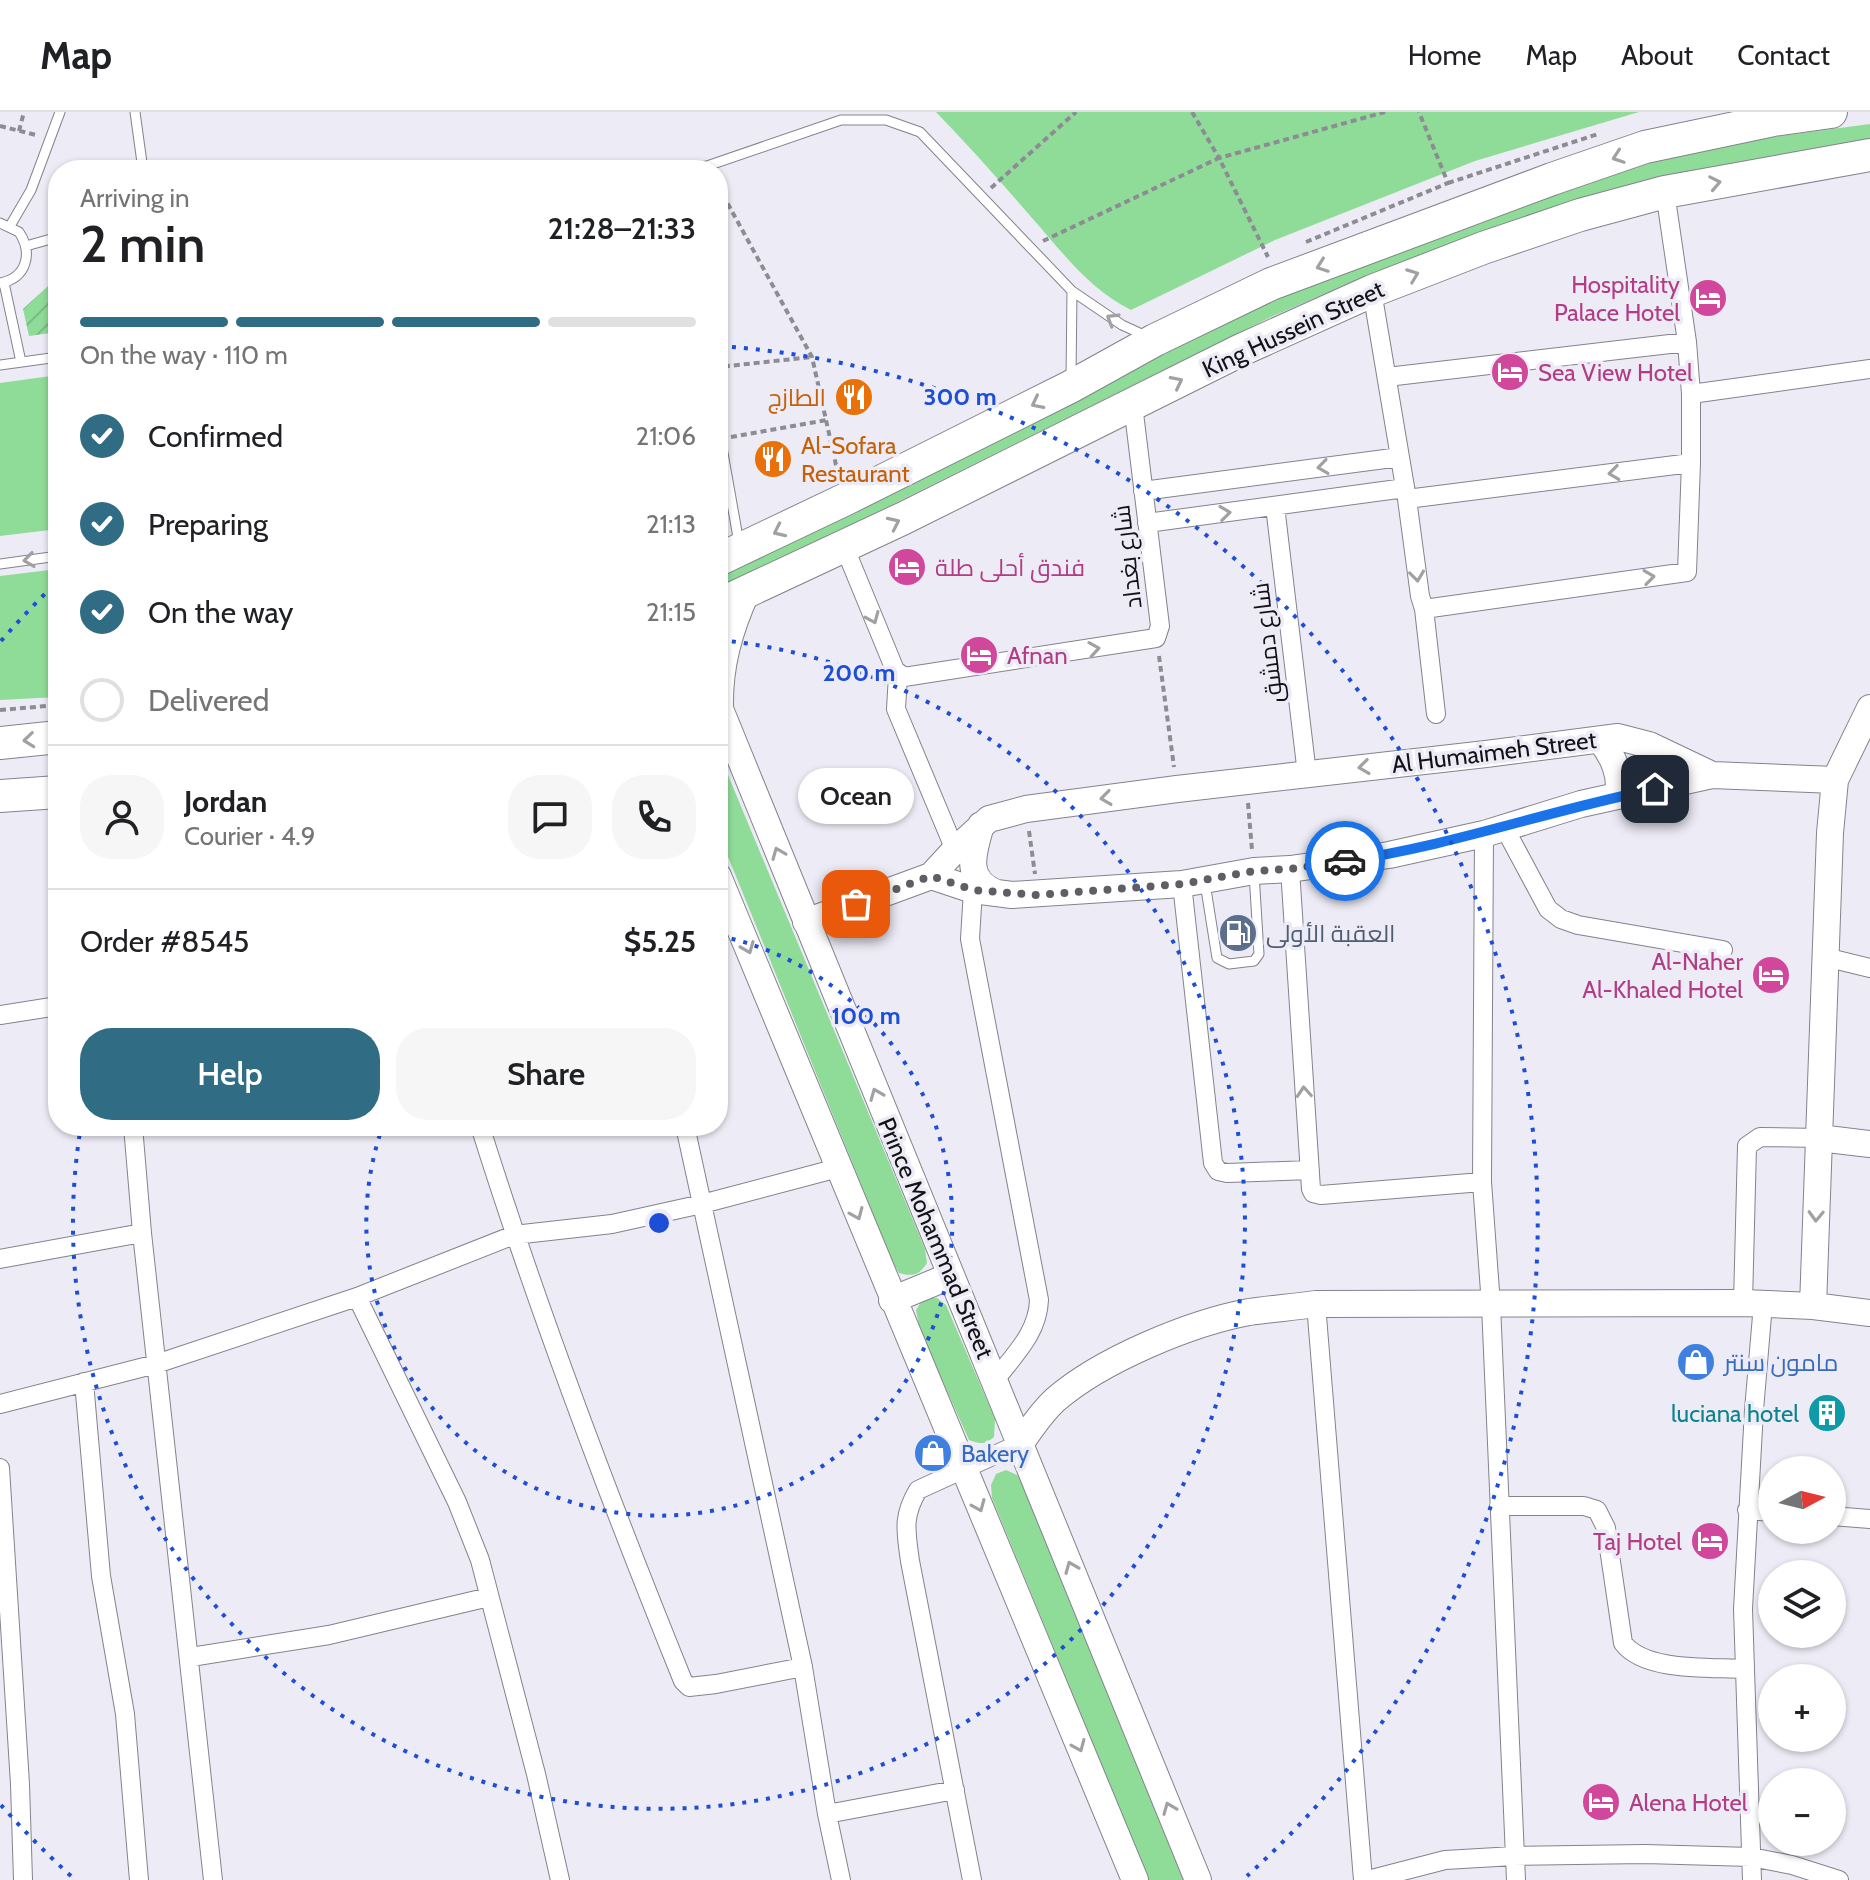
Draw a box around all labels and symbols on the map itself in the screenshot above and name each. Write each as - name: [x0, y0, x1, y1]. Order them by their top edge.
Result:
- one-way arrow: [1612, 147, 1626, 163]
- one-way arrow: [1708, 175, 1722, 192]
- one-way arrow: [1315, 257, 1329, 273]
- one-way arrow: [1405, 268, 1419, 285]
- place label: Hospitality Palace Hotel: [1554, 270, 1680, 327]
- street label: King Hussein Street: [1198, 274, 1388, 384]
- hotel icon: Hospitality Palace Hotel: [1687, 277, 1729, 319]
- one-way arrow: [1106, 313, 1121, 329]
- hotel icon: Sea View Hotel: [1489, 351, 1531, 393]
- place label: Sea View Hotel: [1538, 358, 1693, 387]
- restaurant icon: الطازج: [833, 376, 875, 418]
- one-way arrow: [1168, 377, 1183, 392]
- text: 300 m: [923, 382, 997, 411]
- place label: الطازج: [768, 383, 826, 414]
- one-way arrow: [1031, 394, 1046, 409]
- place label: Al-Sofara Restaurant: [801, 431, 910, 488]
- restaurant icon: Al-Sofara Restaurant: [752, 438, 794, 480]
- one-way arrow: [1316, 458, 1330, 475]
- one-way arrow: [1607, 464, 1621, 481]
- street label: شارع بغداد: [1106, 503, 1150, 611]
- one-way arrow: [1218, 505, 1232, 522]
- one-way arrow: [885, 517, 900, 533]
- one-way arrow: [773, 521, 788, 537]
- hotel icon: فندق أحلى طلة: [886, 546, 928, 588]
- one-way arrow: [22, 551, 36, 568]
- place label: فندق أحلى طلة: [935, 552, 1085, 583]
- one-way arrow: [1408, 569, 1425, 583]
- one-way arrow: [1642, 569, 1656, 586]
- street label: شارع دمشق: [1245, 581, 1291, 705]
- one-way arrow: [864, 610, 880, 624]
- hotel icon: Afnan: [958, 634, 1000, 676]
- place label: Afnan: [1007, 641, 1068, 670]
- one-way arrow: [1087, 641, 1101, 658]
- text: 200 m: [823, 658, 895, 687]
- street label: Al Humaimeh Street: [1390, 725, 1598, 779]
- one-way arrow: [22, 732, 35, 749]
- pin: [1621, 755, 1689, 823]
- one-way arrow: [1357, 758, 1371, 775]
- callout: Ocean: [798, 768, 914, 824]
- one-way arrow: [1099, 789, 1113, 806]
- courier: [1305, 821, 1385, 901]
- one-way arrow: [772, 846, 788, 861]
- pin: [822, 870, 890, 938]
- fuel station icon: العقبة الأولى: [1217, 912, 1259, 954]
- place label: العقبة الأولى: [1266, 919, 1395, 948]
- one-way arrow: [738, 940, 754, 954]
- place label: Al-Naher Al-Khaled Hotel: [1582, 947, 1743, 1004]
- hotel icon: Al-Naher Al-Khaled Hotel: [1750, 954, 1792, 996]
- text: 100 m: [831, 1001, 901, 1030]
- one-way arrow: [1296, 1085, 1313, 1098]
- one-way arrow: [869, 1087, 886, 1101]
- street label: Prince Mohammad Street: [872, 1113, 1000, 1363]
- one-way arrow: [848, 1206, 864, 1220]
- centre of rings: [645, 1209, 673, 1237]
- one-way arrow: [1808, 1210, 1825, 1223]
- shop icon: مامون سنتر: [1675, 1341, 1717, 1383]
- place label: مامون سنتر: [1722, 1348, 1838, 1377]
- building icon: luciana hotel: [1806, 1392, 1848, 1434]
- place label: luciana hotel: [1671, 1399, 1799, 1428]
- shop icon: Bakery: [912, 1432, 954, 1474]
- place label: Bakery: [961, 1439, 1029, 1468]
- north arrow: [1758, 1456, 1846, 1544]
- one-way arrow: [970, 1498, 986, 1512]
- hotel icon: Taj Hotel: [1689, 1520, 1731, 1562]
- place label: Taj Hotel: [1593, 1527, 1682, 1556]
- one-way arrow: [1064, 1561, 1081, 1575]
- one-way arrow: [1070, 1738, 1086, 1752]
- hotel icon: Alena Hotel: [1580, 1781, 1622, 1823]
- place label: Alena Hotel: [1629, 1788, 1748, 1817]
- one-way arrow: [1162, 1802, 1179, 1816]

